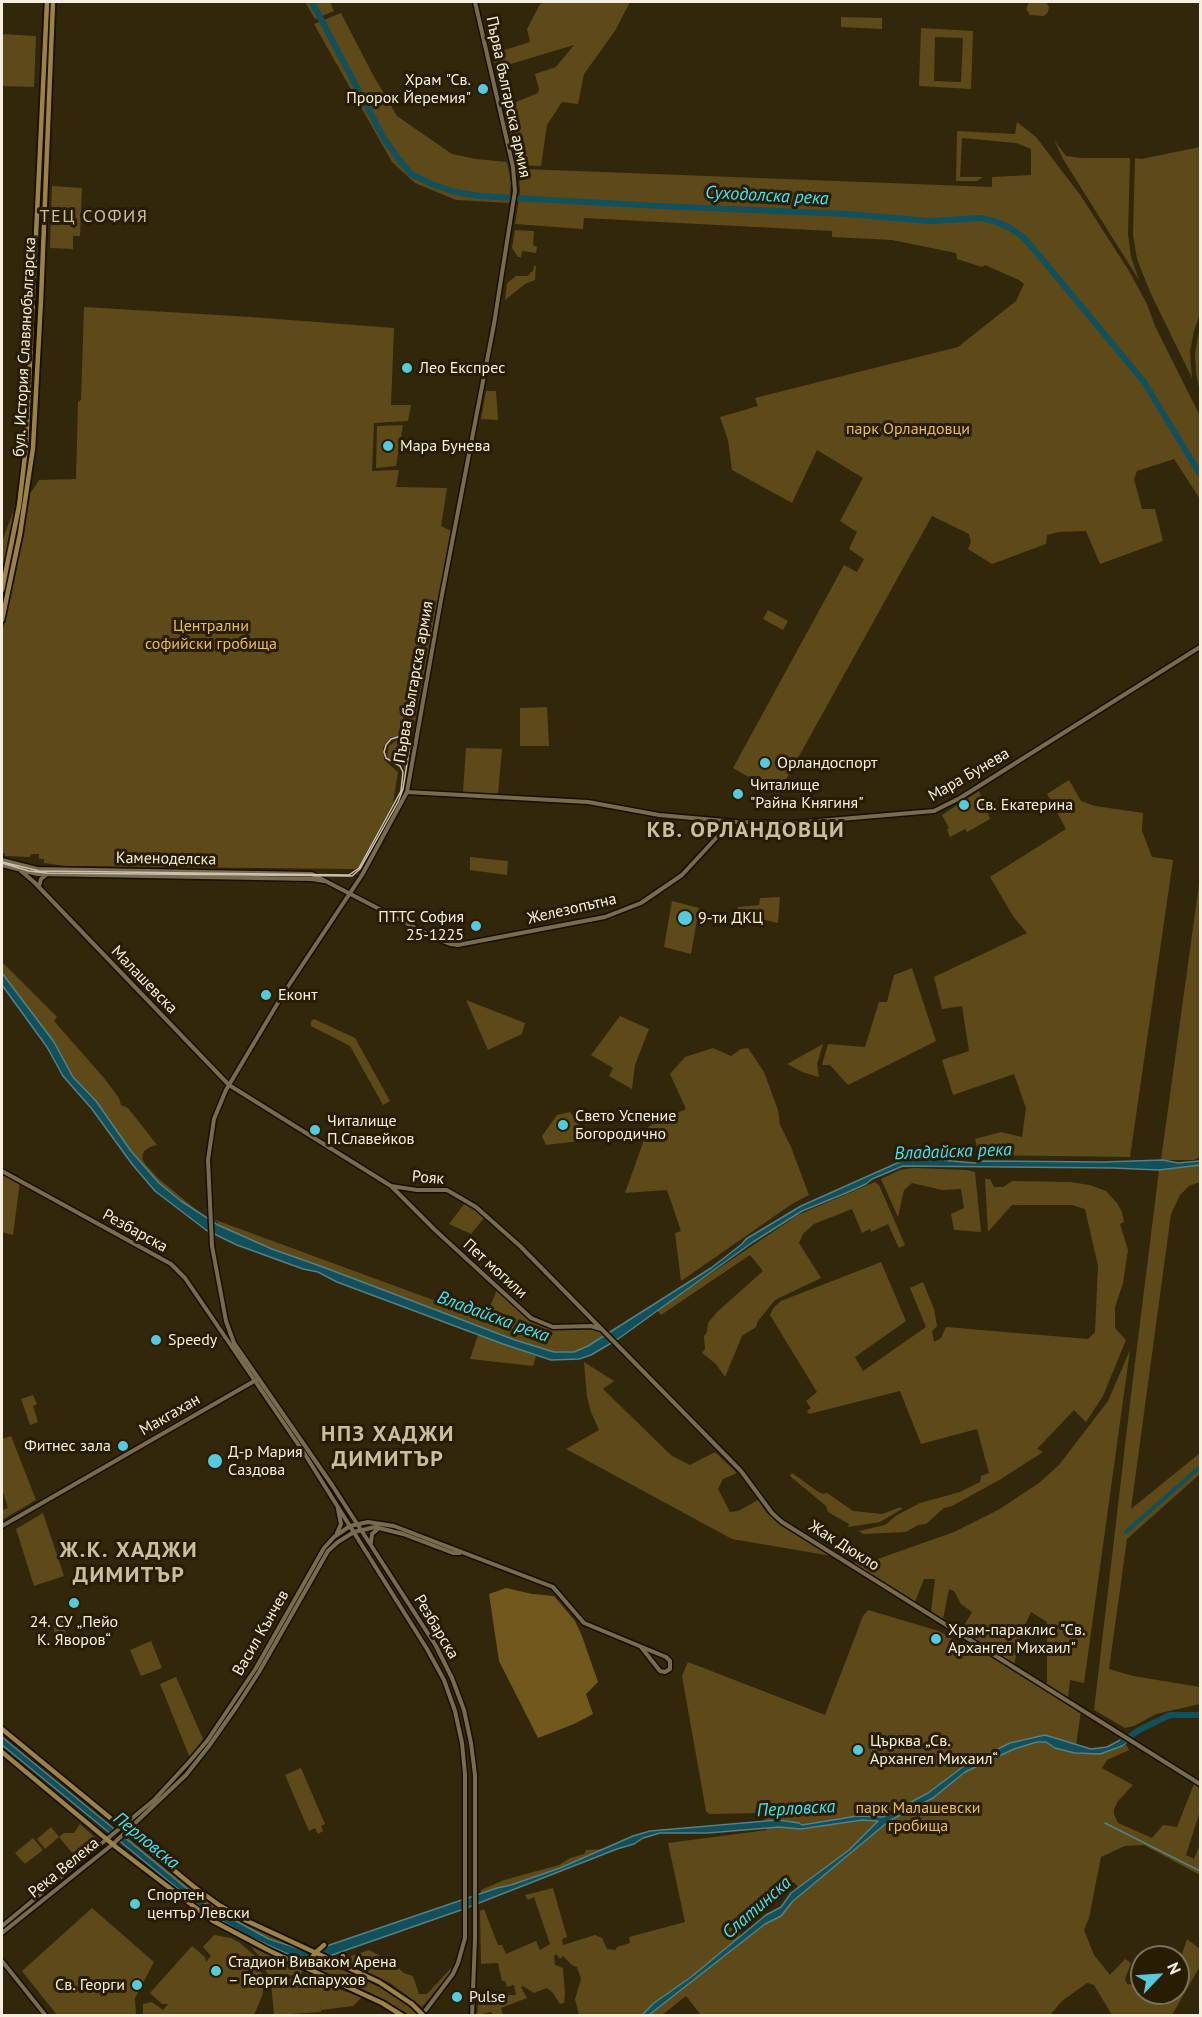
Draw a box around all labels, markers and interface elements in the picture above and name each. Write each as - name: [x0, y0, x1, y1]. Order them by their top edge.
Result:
- street label: Първа българска армия: [482, 15, 534, 179]
- place label: Храм "Св. Пророк Йеремия": [346, 70, 471, 108]
- marker: Храм "Св. Пророк Йеремия": [476, 82, 490, 96]
- water label: Суходолска река: [705, 182, 829, 210]
- district label: ТЕЦ СОФИЯ: [40, 206, 148, 228]
- street label: бул. История Славянобългарска: [10, 237, 40, 457]
- place label: Лео Експрес: [419, 358, 505, 378]
- marker: Лео Експрес: [400, 361, 414, 375]
- park label: парк Орландовци: [846, 419, 970, 439]
- place label: Мара Бунева: [400, 436, 490, 456]
- marker: Мара Бунева: [381, 439, 395, 453]
- street label: Първа българска армия: [390, 599, 438, 765]
- park label: Централни софийски гробища: [145, 616, 277, 654]
- street label: Мара Бунева: [925, 744, 1013, 806]
- place label: Орландоспорт: [777, 753, 877, 773]
- marker: Орландоспорт: [758, 756, 772, 770]
- place label: Читалище "Райна Княгиня": [750, 775, 864, 813]
- marker: Читалище "Райна Княгиня": [731, 787, 745, 801]
- place label: Св. Екатерина: [976, 795, 1073, 815]
- marker: Св. Екатерина: [957, 798, 971, 812]
- district label: КВ. ОРЛАНДОВЦИ: [647, 818, 845, 844]
- street label: Каменоделска: [116, 849, 216, 869]
- street label: Железопътна: [526, 889, 618, 929]
- place label: ПТТС София 25-1225: [378, 907, 464, 945]
- place label: 9-ти ДКЦ: [698, 908, 763, 928]
- marker: 9-ти ДКЦ: [676, 909, 694, 927]
- marker: ПТТС София 25-1225: [469, 919, 483, 933]
- street label: Малашевска: [107, 942, 181, 1018]
- place label: Еконт: [278, 985, 318, 1005]
- marker: Еконт: [259, 988, 273, 1002]
- place label: Свето Успение Богородично: [575, 1106, 676, 1144]
- place label: Читалище П.Славейков: [327, 1111, 414, 1149]
- marker: Свето Успение Богородично: [556, 1118, 570, 1132]
- marker: Читалище П.Славейков: [308, 1123, 322, 1137]
- water label: Владайска река: [894, 1139, 1012, 1165]
- street label: Рояк: [411, 1167, 445, 1189]
- street label: Резбарска: [99, 1205, 171, 1257]
- street label: Пет могили: [459, 1235, 531, 1303]
- water label: Владайска река: [434, 1287, 552, 1347]
- place label: Speedy: [168, 1330, 217, 1350]
- marker: Speedy: [149, 1333, 163, 1347]
- street label: Макгахан: [136, 1390, 204, 1440]
- district label: НПЗ ХАДЖИ ДИМИТЪР: [321, 1422, 455, 1474]
- place label: Фитнес зала: [24, 1436, 111, 1456]
- marker: Фитнес зала: [116, 1439, 130, 1453]
- place label: Д-р Мария Саздова: [228, 1442, 303, 1480]
- marker: Д-р Мария Саздова: [206, 1452, 224, 1470]
- street label: Жак Дюкло: [805, 1517, 883, 1575]
- district label: Ж.К. ХАДЖИ ДИМИТЪР: [60, 1538, 198, 1590]
- street label: Васил Кънчев: [229, 1587, 293, 1679]
- street label: Резбарска: [409, 1591, 463, 1663]
- marker: 24. СУ „Пейо К. Яворов“: [67, 1596, 81, 1610]
- place label: 24. СУ „Пейо К. Яворов“: [30, 1612, 118, 1650]
- place label: Храм-параклис "Св. Архангел Михаил": [948, 1620, 1085, 1658]
- marker: Храм-параклис "Св. Архангел Михаил": [929, 1632, 943, 1646]
- place label: Църква „Св. Архангел Михаил“: [870, 1731, 998, 1769]
- marker: Църква „Св. Архангел Михаил“: [851, 1743, 865, 1757]
- water label: Перловска: [756, 1796, 836, 1822]
- park label: парк Малашевски гробища: [855, 1798, 981, 1836]
- water label: Перловска: [109, 1808, 183, 1874]
- street label: Река Велека: [25, 1834, 103, 1902]
- water label: Слатинска: [718, 1872, 796, 1944]
- place label: Спортен център Левски: [147, 1885, 250, 1923]
- marker: Спортен център Левски: [128, 1897, 142, 1911]
- north arrow: [1130, 1945, 1190, 2005]
- place label: Стадион Виваком Арена – Георги Аспарухов: [228, 1952, 397, 1990]
- text: N: [1163, 1959, 1186, 1977]
- marker: Стадион Виваком Арена – Георги Аспарухов: [209, 1964, 223, 1978]
- place label: Св. Георги: [55, 1975, 125, 1995]
- marker: Св. Георги: [130, 1978, 144, 1992]
- place label: Pulse: [469, 1987, 506, 2007]
- marker: Pulse: [450, 1990, 464, 2004]

